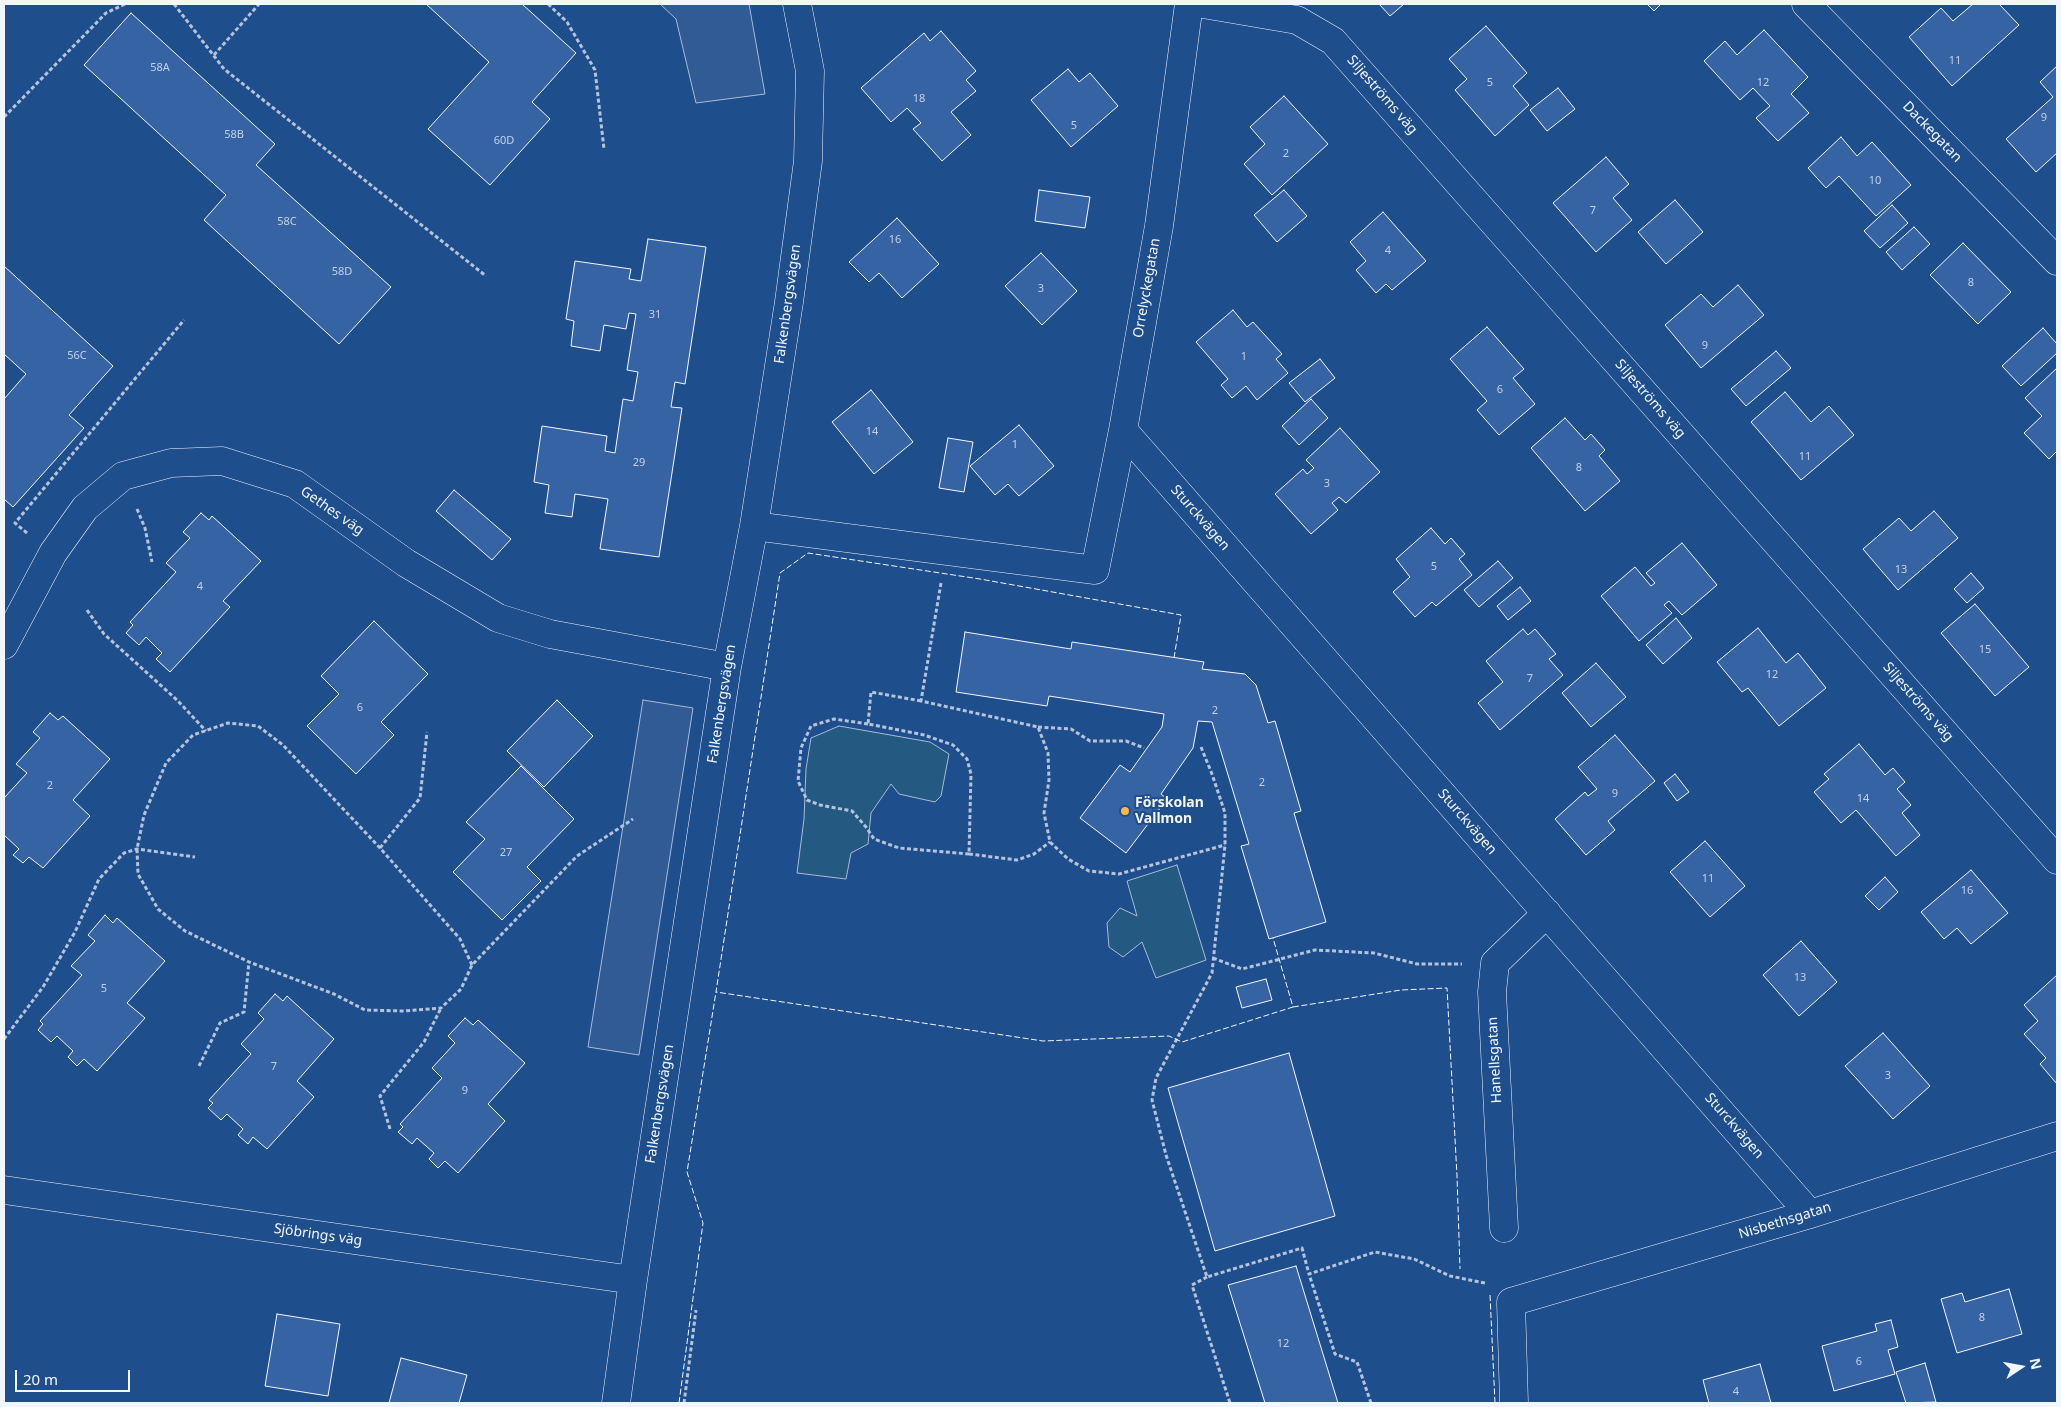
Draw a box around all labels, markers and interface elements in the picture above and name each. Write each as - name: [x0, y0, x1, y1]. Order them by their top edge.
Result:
- street label: Siljeströms väg: [1343, 52, 1421, 138]
- house number: 11: [1949, 54, 1961, 68]
- house number: 58A: [150, 61, 170, 75]
- house number: 5: [1487, 76, 1493, 90]
- house number: 12: [1757, 76, 1769, 90]
- house number: 18: [913, 92, 925, 106]
- street label: Dackegatan: [1899, 98, 1965, 166]
- house number: 9: [2041, 111, 2047, 125]
- house number: 5: [1071, 119, 1077, 133]
- house number: 58B: [224, 128, 244, 142]
- house number: 60D: [494, 134, 514, 148]
- house number: 2: [1283, 147, 1289, 161]
- house number: 10: [1869, 174, 1881, 188]
- house number: 7: [1590, 204, 1596, 218]
- house number: 58C: [277, 215, 297, 229]
- house number: 16: [889, 233, 901, 247]
- street label: Orrelyckegatan: [1130, 237, 1164, 339]
- street label: Falkenbergsvägen: [771, 243, 805, 365]
- house number: 4: [1385, 244, 1391, 258]
- house number: 58D: [332, 265, 352, 279]
- house number: 8: [1968, 276, 1974, 290]
- house number: 3: [1038, 282, 1044, 296]
- house number: 31: [649, 308, 661, 322]
- house number: 9: [1702, 339, 1708, 353]
- house number: 56C: [67, 349, 87, 363]
- house number: 1: [1241, 350, 1247, 364]
- street label: Siljeströms väg: [1611, 356, 1689, 442]
- house number: 6: [1497, 383, 1503, 397]
- house number: 14: [866, 425, 878, 439]
- house number: 1: [1012, 438, 1018, 452]
- house number: 11: [1799, 450, 1811, 464]
- house number: 29: [633, 456, 645, 470]
- house number: 8: [1576, 461, 1582, 475]
- house number: 3: [1324, 477, 1330, 491]
- street label: Sturckvägen: [1167, 482, 1233, 554]
- street label: Gethes väg: [297, 483, 367, 539]
- house number: 5: [1431, 560, 1437, 574]
- house number: 13: [1895, 563, 1907, 577]
- house number: 4: [197, 580, 203, 594]
- street label: Falkenbergsvägen: [704, 643, 740, 765]
- house number: 15: [1979, 643, 1991, 657]
- street label: Siljeströms väg: [1879, 659, 1957, 745]
- house number: 12: [1766, 668, 1778, 682]
- house number: 7: [1527, 672, 1533, 686]
- house number: 6: [357, 701, 363, 715]
- house number: 2: [1212, 704, 1218, 718]
- house number: 2: [1259, 776, 1265, 790]
- house number: 2: [47, 779, 53, 793]
- street label: Sturckvägen: [1434, 786, 1500, 858]
- house number: 9: [1612, 787, 1618, 801]
- house number: 14: [1857, 792, 1869, 806]
- place label: Förskolan Vallmon: [1135, 795, 1204, 828]
- marker: Förskolan Vallmon: [1119, 805, 1131, 817]
- house number: 27: [500, 846, 512, 860]
- house number: 11: [1702, 872, 1714, 886]
- house number: 16: [1961, 884, 1973, 898]
- house number: 13: [1794, 971, 1806, 985]
- house number: 5: [101, 982, 107, 996]
- street label: Hanellsgatan: [1484, 1016, 1506, 1104]
- street label: Falkenbergsvägen: [642, 1043, 678, 1165]
- house number: 7: [271, 1060, 277, 1074]
- house number: 3: [1885, 1069, 1891, 1083]
- house number: 9: [462, 1084, 468, 1098]
- street label: Sturckvägen: [1701, 1090, 1767, 1162]
- street label: Nisbethsgatan: [1737, 1199, 1833, 1243]
- street label: Sjöbrings väg: [273, 1220, 363, 1250]
- house number: 8: [1979, 1311, 1985, 1325]
- house number: 12: [1277, 1337, 1289, 1351]
- north arrow: [1996, 1342, 2046, 1392]
- house number: 6: [1856, 1355, 1862, 1369]
- text: N: [2026, 1356, 2047, 1371]
- scale bar: [18, 1360, 132, 1392]
- text: 20 m: [23, 1369, 58, 1389]
- house number: 4: [1733, 1385, 1739, 1399]

